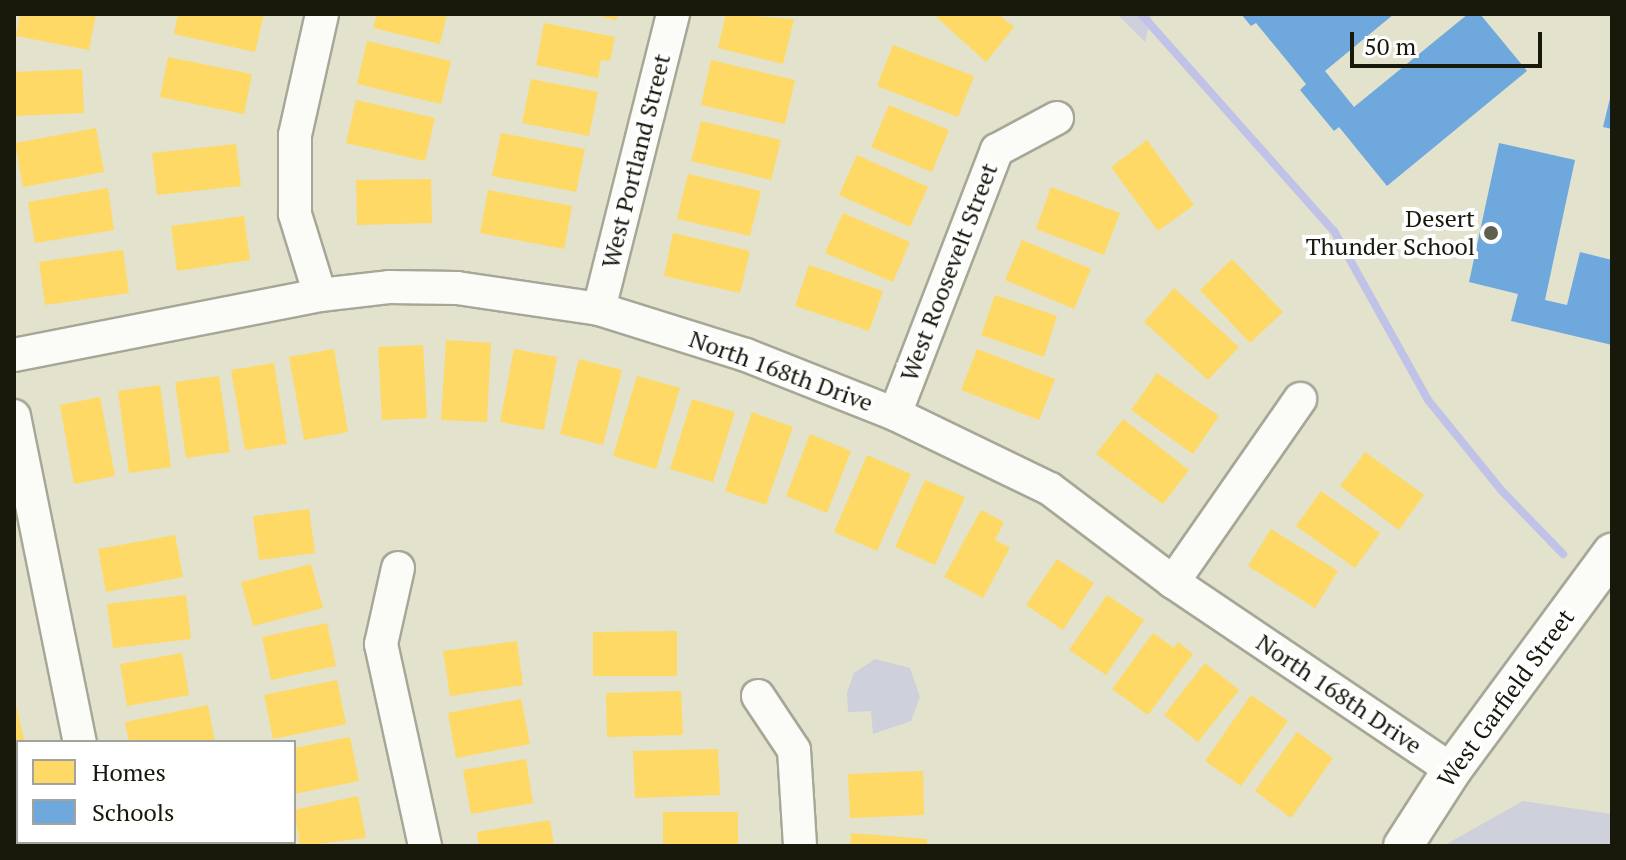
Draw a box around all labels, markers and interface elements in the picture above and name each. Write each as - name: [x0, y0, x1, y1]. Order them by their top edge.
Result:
- scale bar: [1354, 16, 1546, 66]
- text: 50 m: [1364, 30, 1416, 62]
- street label: West Portland Street: [595, 51, 677, 271]
- street label: West Roosevelt Street: [894, 159, 1004, 385]
- place label: Desert Thunder School: [1306, 205, 1475, 261]
- marker: Desert Thunder School: [1482, 224, 1500, 242]
- street label: North 168th Drive: [685, 324, 877, 418]
- street label: West Garfield Street: [1432, 603, 1580, 793]
- street label: North 168th Drive: [1251, 628, 1427, 760]
- legend: [16, 740, 296, 844]
- text: Homes: [92, 756, 166, 788]
- text: Schools: [92, 796, 174, 828]

